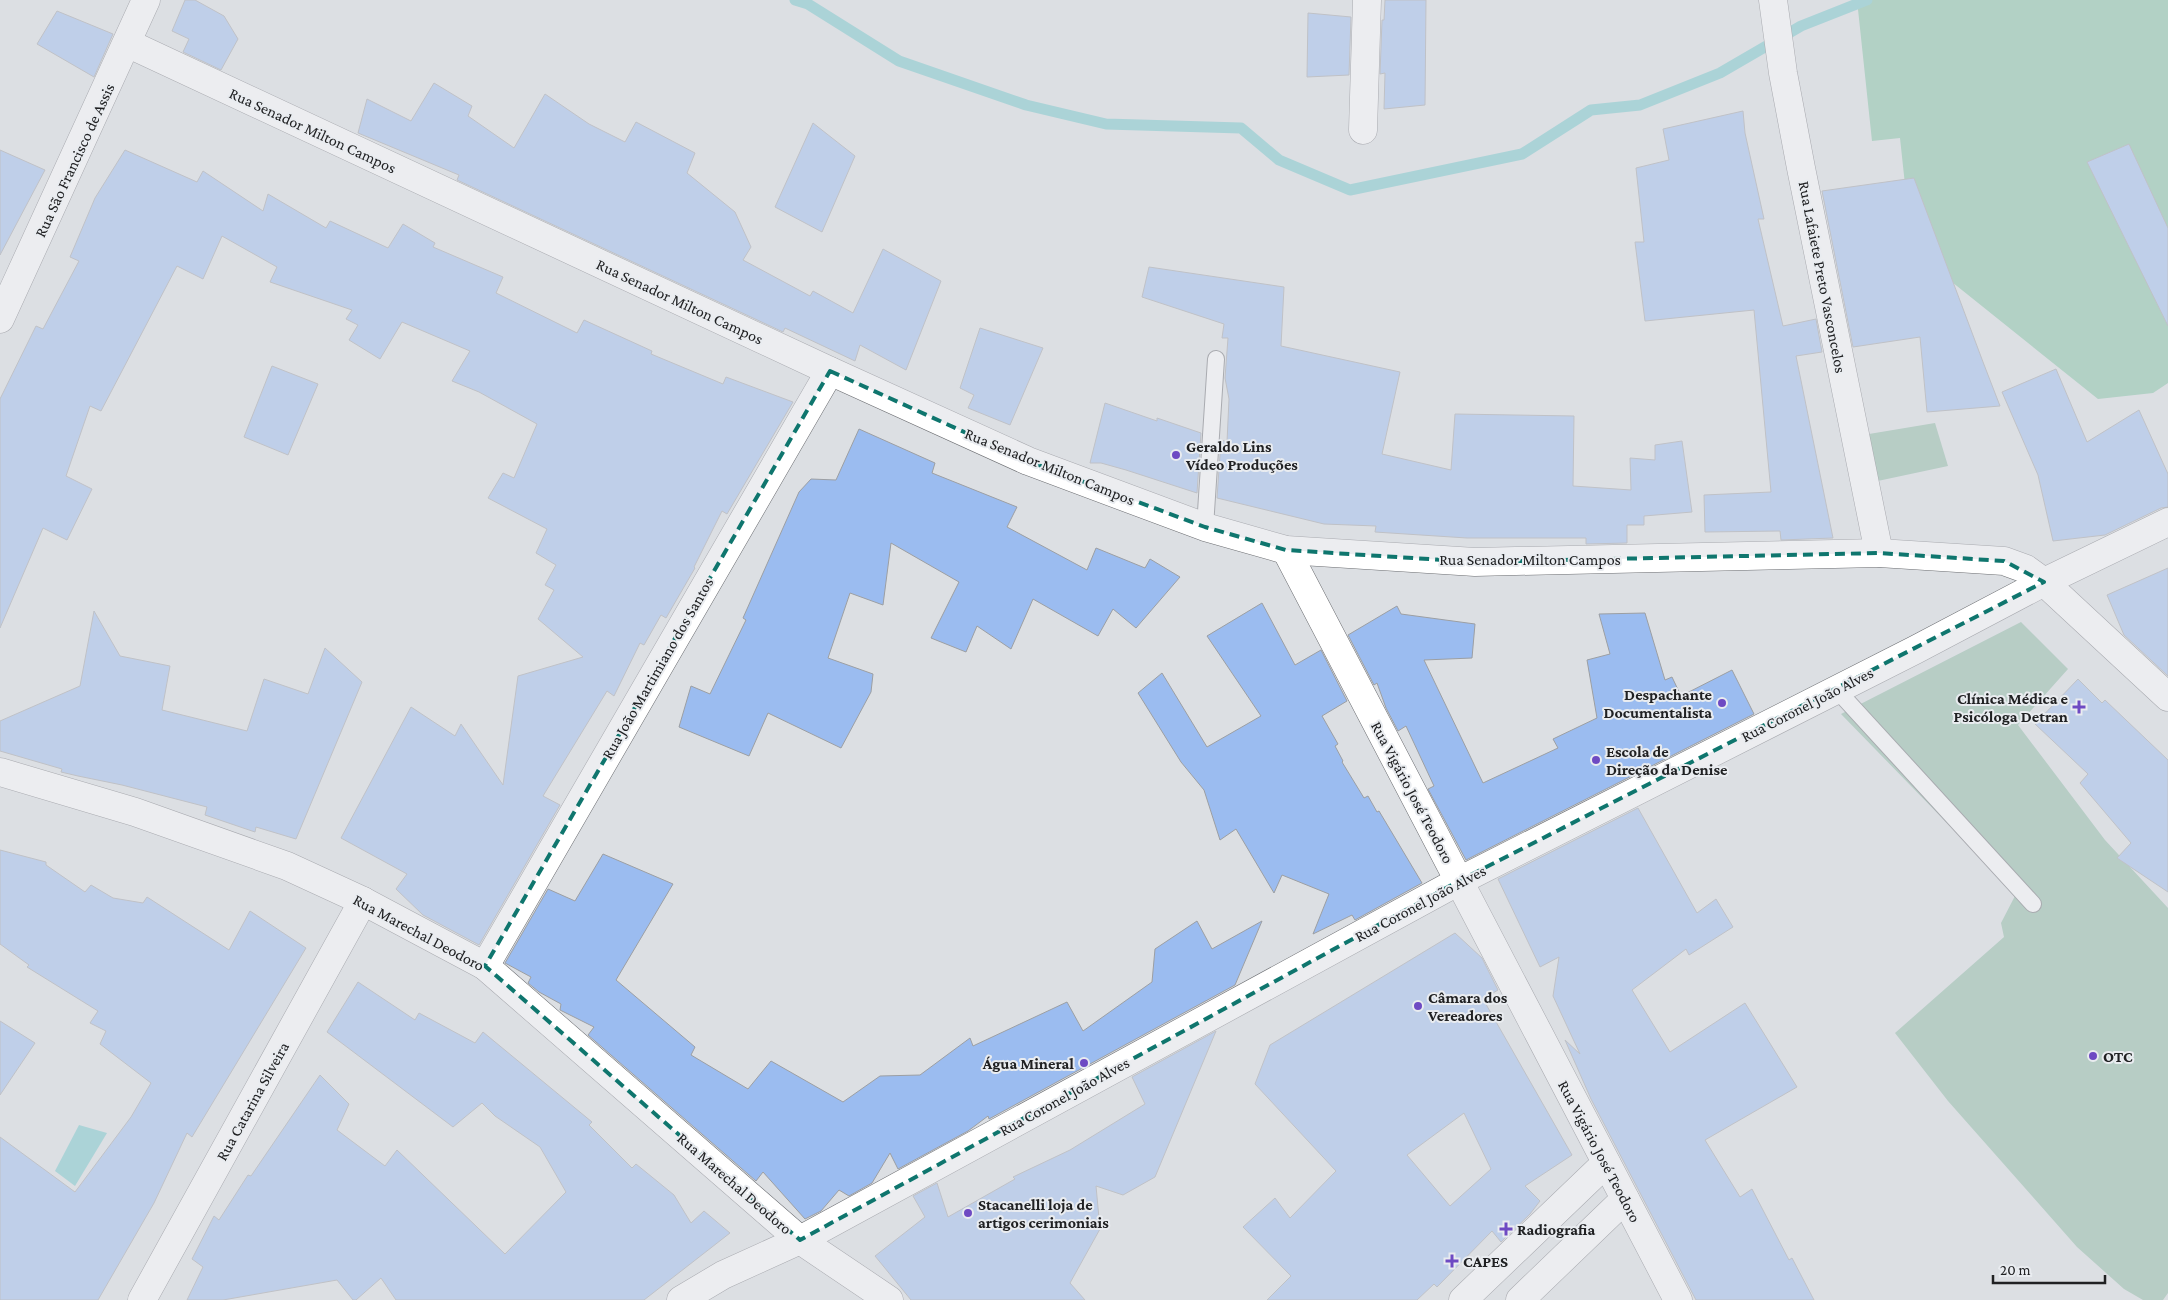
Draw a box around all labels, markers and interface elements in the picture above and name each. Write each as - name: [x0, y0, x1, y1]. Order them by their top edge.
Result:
- street label: Rua São Francisco de Assis: [31, 81, 118, 240]
- street label: Rua Senador Milton Campos: [226, 84, 399, 177]
- street label: Rua Lafaiete Preto Vasconcelos: [1796, 180, 1849, 375]
- street label: Rua Senador Milton Campos: [593, 255, 766, 348]
- street label: Rua Senador Milton Campos: [962, 425, 1137, 509]
- place label: Geraldo Lins Vídeo Produções: [1185, 438, 1298, 473]
- marker: Geraldo Lins Vídeo Produções: [1170, 449, 1182, 461]
- street label: Rua Senador Milton Campos: [1439, 551, 1621, 569]
- street label: Rua João Martimiano dos Santos: [598, 574, 717, 763]
- street label: Rua Coronel João Alves: [1738, 664, 1877, 746]
- place label: Despachante Documentalista: [1603, 686, 1713, 721]
- place label: Clínica Médica e Psicóloga Detran: [1954, 690, 2069, 725]
- marker: Despachante Documentalista: [1716, 697, 1728, 709]
- marker: Clínica Médica e Psicóloga Detran: [2072, 700, 2086, 714]
- street label: Rua Vigário José Teodoro: [1367, 718, 1457, 867]
- place label: Escola de Direção da Denise: [1606, 743, 1728, 778]
- marker: Escola de Direção da Denise: [1590, 754, 1602, 766]
- street label: Rua Coronel João Alves: [1352, 862, 1489, 946]
- street label: Rua Marechal Deodoro: [350, 891, 487, 974]
- place label: Câmara dos Vereadores: [1427, 989, 1508, 1024]
- marker: Câmara dos Vereadores: [1412, 1000, 1424, 1012]
- street label: Rua Catarina Silveira: [213, 1038, 292, 1163]
- place label: OTC: [2103, 1048, 2133, 1065]
- marker: OTC: [2087, 1050, 2099, 1062]
- street label: Rua Coronel João Alves: [996, 1054, 1133, 1140]
- place label: Água Mineral: [982, 1055, 1074, 1072]
- marker: Água Mineral: [1078, 1057, 1090, 1069]
- street label: Rua Vigário José Teodoro: [1554, 1077, 1644, 1226]
- street label: Rua Marechal Deodoro: [674, 1129, 795, 1238]
- place label: Stacanelli loja de artigos cerimoniais: [978, 1196, 1109, 1231]
- marker: Stacanelli loja de artigos cerimoniais: [962, 1207, 974, 1219]
- place label: Radiografia: [1517, 1221, 1595, 1238]
- marker: Radiografia: [1499, 1222, 1513, 1236]
- scale bar: [1993, 1252, 2106, 1284]
- place label: CAPES: [1463, 1253, 1508, 1270]
- marker: CAPES: [1445, 1254, 1459, 1268]
- text: 20 m: [2000, 1262, 2031, 1278]

